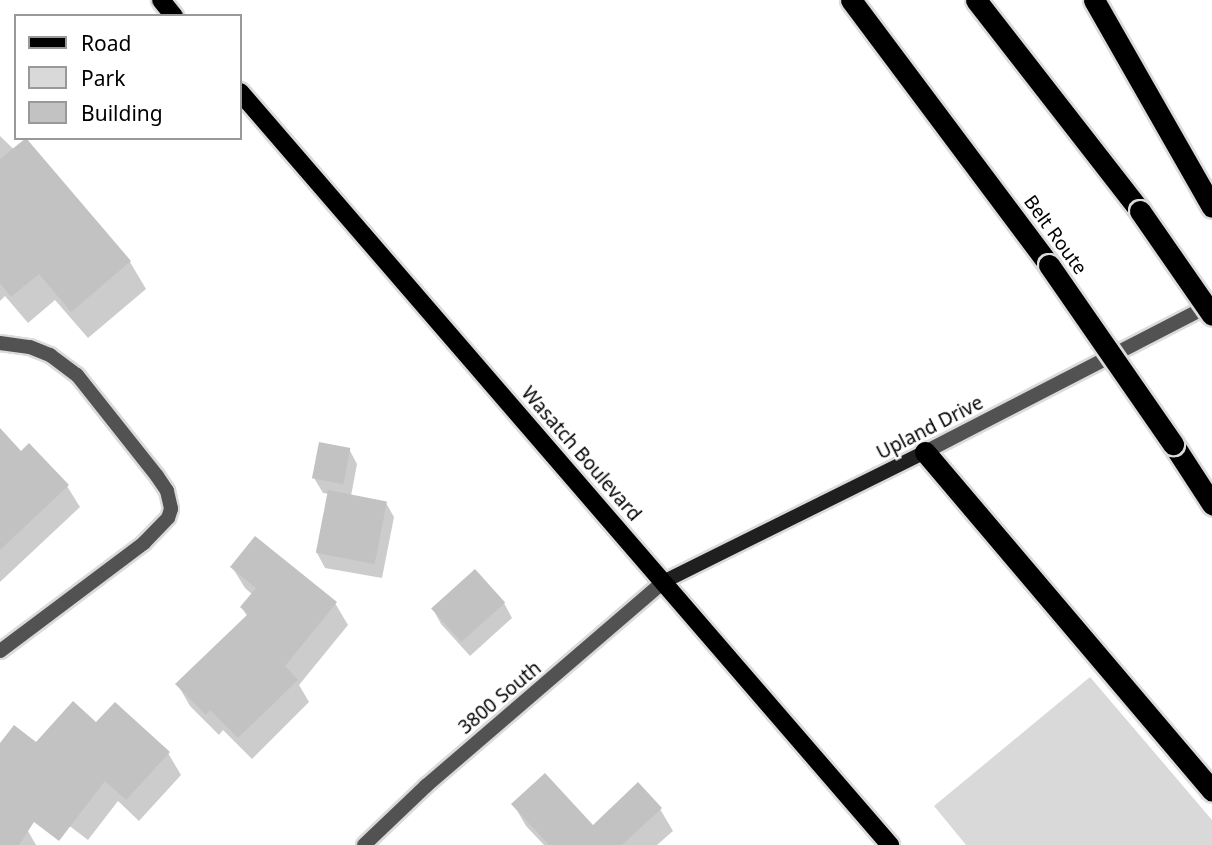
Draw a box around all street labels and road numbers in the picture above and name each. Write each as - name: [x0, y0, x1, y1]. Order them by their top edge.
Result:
- street label: Belt Route: [1019, 191, 1091, 279]
- street label: Wasatch Boulevard: [516, 382, 646, 526]
- street label: Upland Drive: [873, 391, 987, 465]
- street label: 3800 South: [454, 657, 546, 739]

